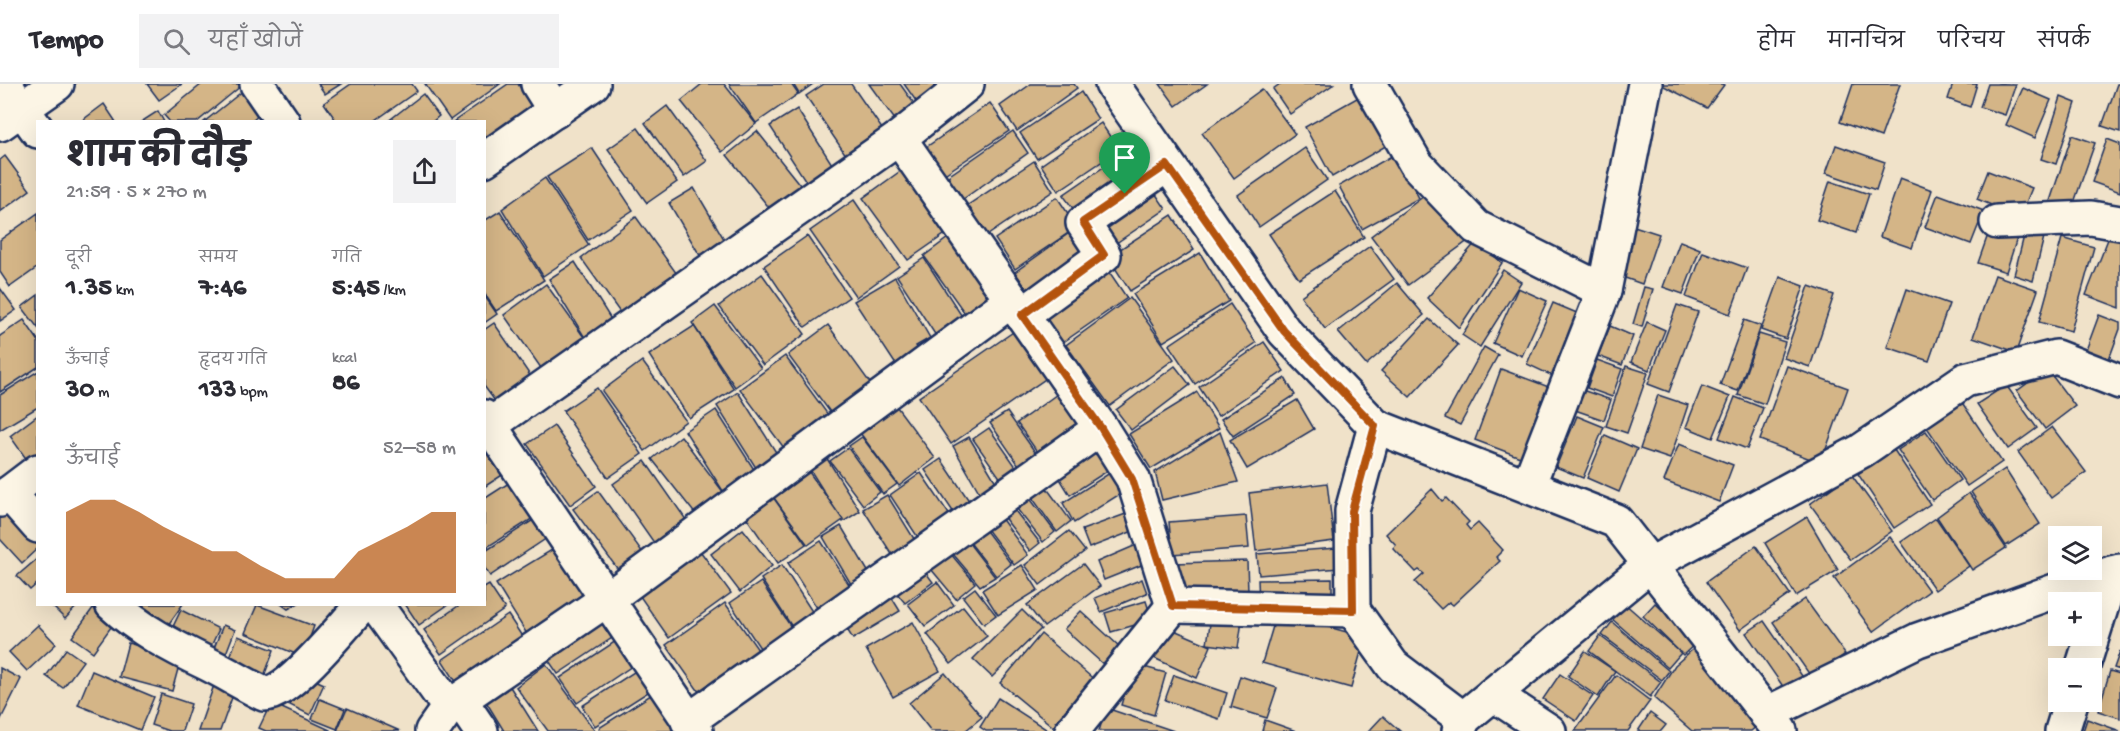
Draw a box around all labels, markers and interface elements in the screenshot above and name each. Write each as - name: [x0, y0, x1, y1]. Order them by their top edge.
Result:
- search box: [139, 14, 559, 68]
- text: Tempo: [30, 25, 103, 58]
- icon: search: [160, 25, 193, 58]
- text: यहाँ खोजें: [208, 30, 303, 56]
- text: होम: [1758, 31, 1795, 56]
- text: मानचित्र: [1828, 31, 1905, 56]
- text: परिचय: [1938, 31, 2004, 56]
- text: संपर्क: [2037, 31, 2090, 56]
- pin: [1099, 132, 1150, 194]
- text: शाम की दौड़: [66, 140, 249, 178]
- button: share: [393, 140, 456, 203]
- icon: arrive: [1108, 141, 1141, 174]
- text: 21:59 · 5 × 270 m: [66, 182, 207, 205]
- text: दूरी: [66, 250, 91, 269]
- text: समय: [199, 250, 237, 269]
- text: गति: [332, 250, 361, 269]
- text: 1.35: [66, 274, 112, 305]
- text: 7:46: [199, 274, 246, 305]
- text: 5:45: [332, 274, 380, 305]
- text: km: [112, 282, 134, 301]
- text: /km: [380, 282, 406, 301]
- text: kcal: [332, 350, 357, 369]
- text: ऊँचाई: [66, 352, 109, 371]
- text: हृदय गति: [199, 352, 267, 371]
- text: 86: [332, 369, 359, 400]
- text: 30: [66, 376, 94, 407]
- text: 133: [199, 376, 237, 407]
- text: m: [94, 384, 109, 403]
- text: bpm: [237, 384, 268, 403]
- text: 52–58 m: [383, 438, 456, 461]
- text: ऊँचाई: [66, 449, 120, 472]
- map controls: [2048, 526, 2102, 712]
- button: layers: [2048, 526, 2102, 580]
- button: +: [2048, 592, 2102, 646]
- button: −: [2048, 658, 2102, 712]

